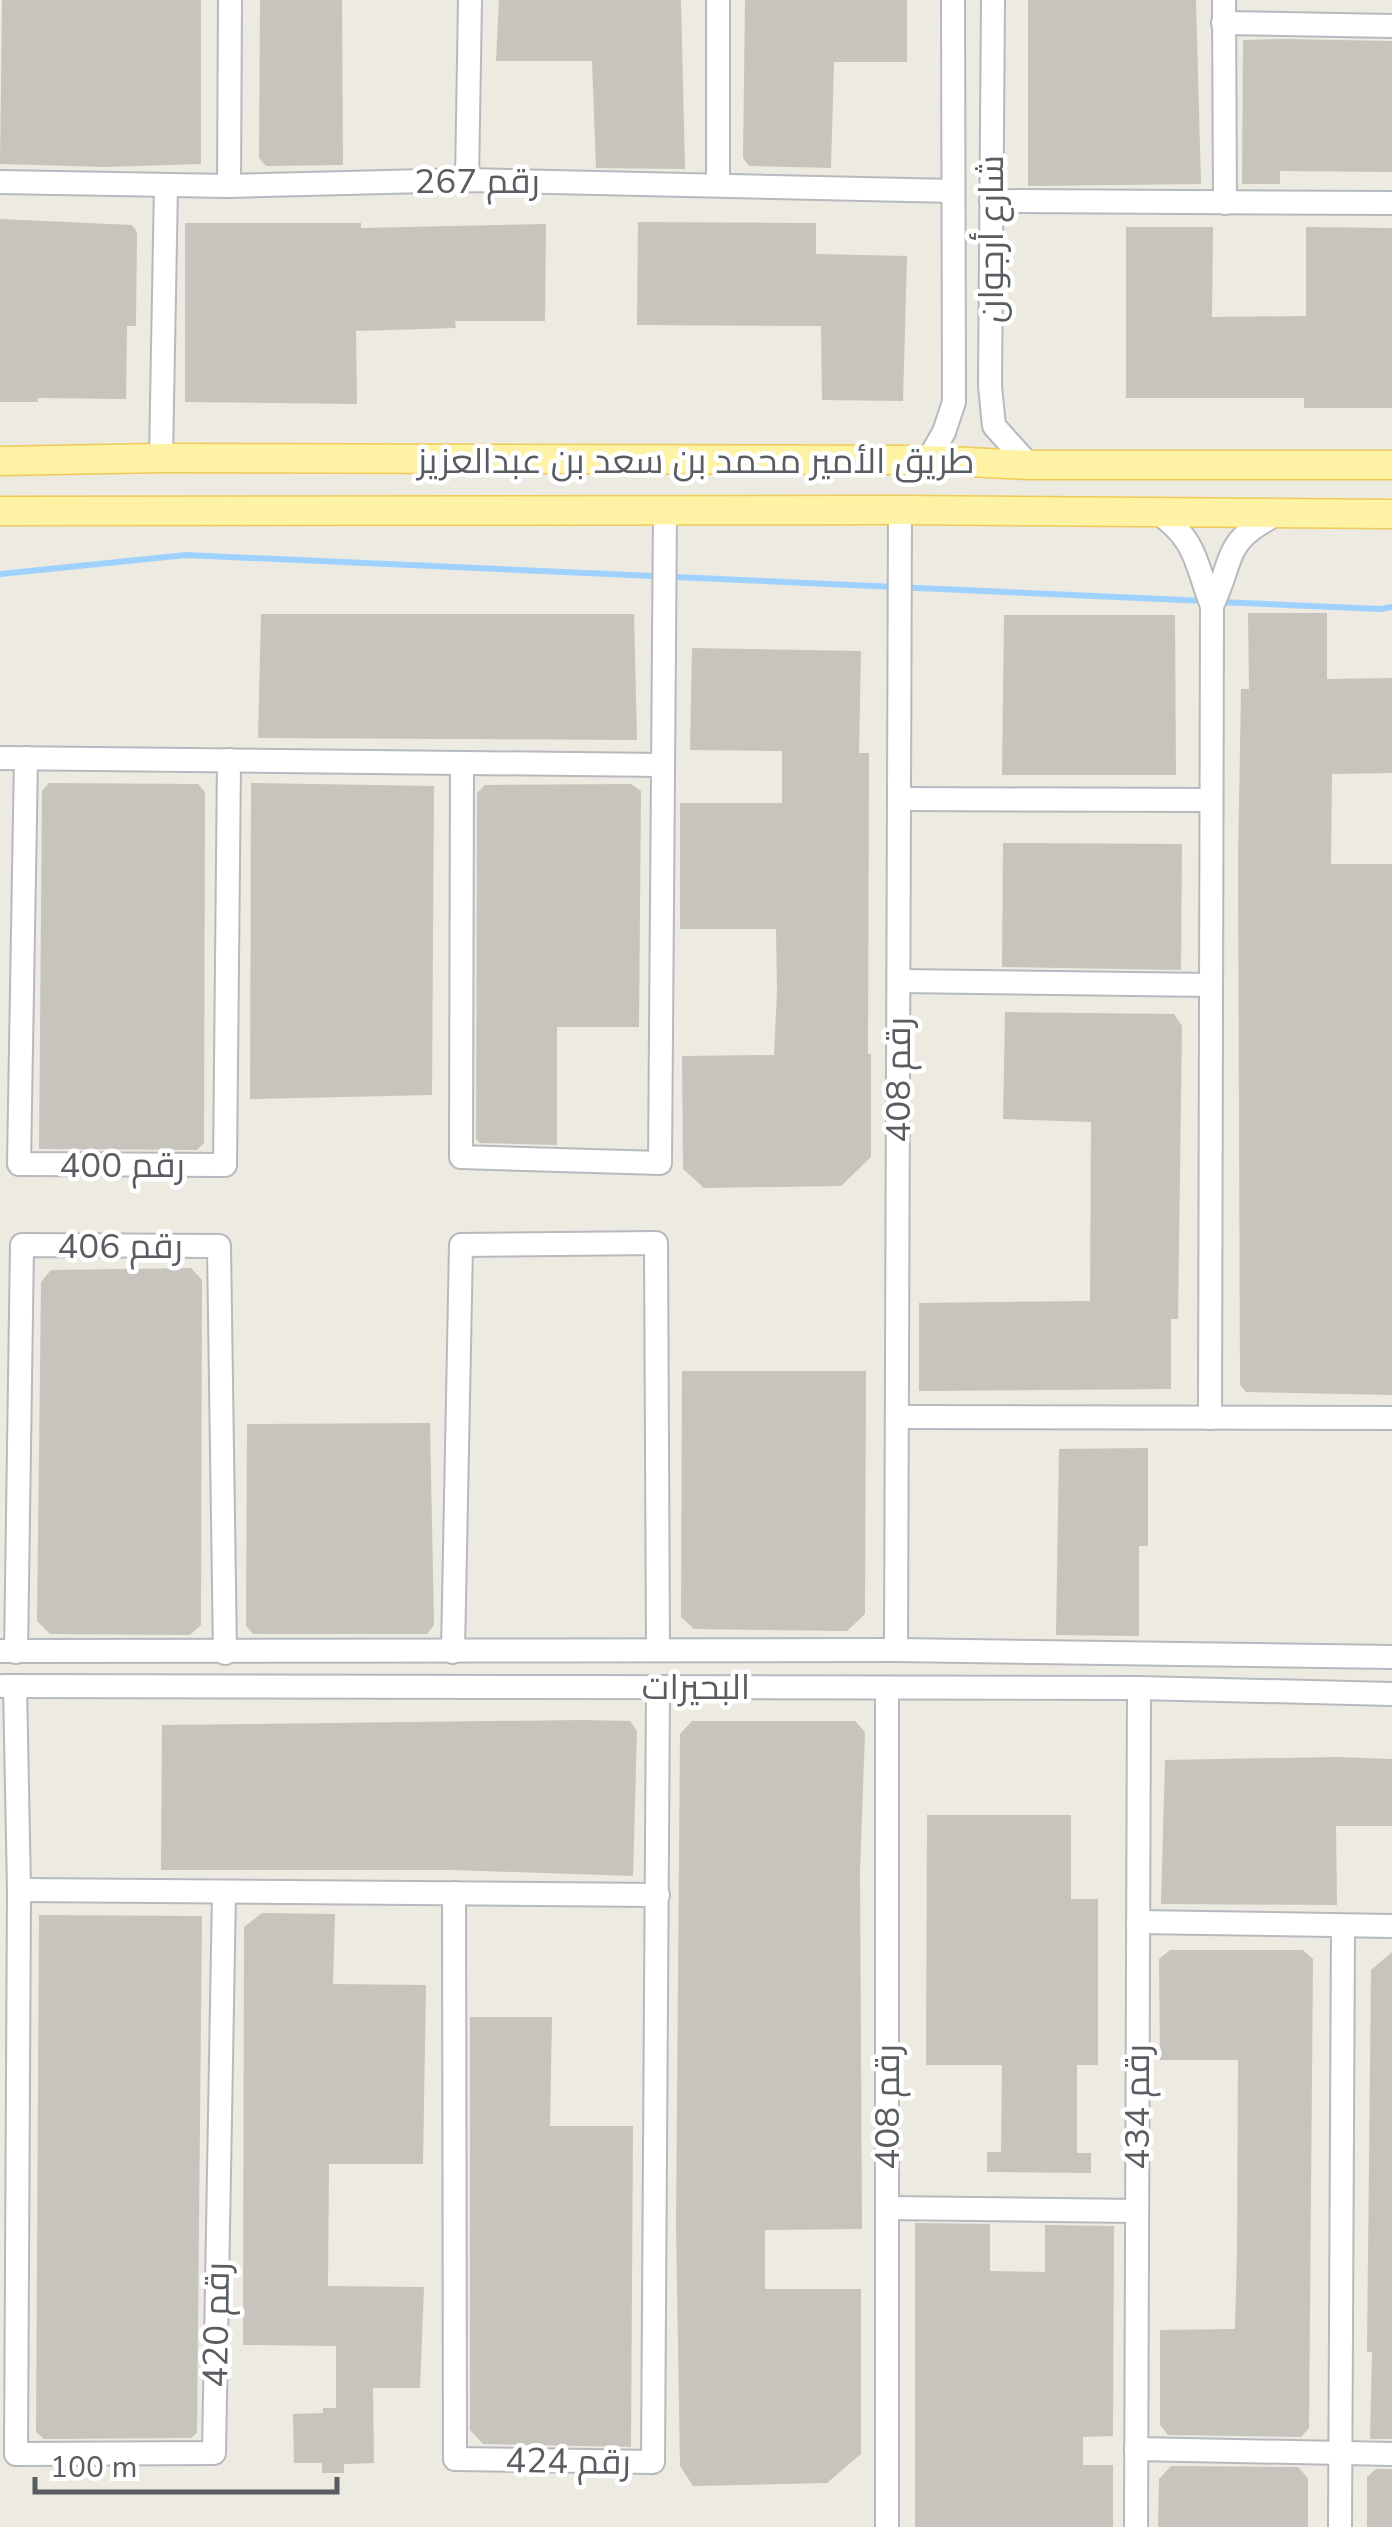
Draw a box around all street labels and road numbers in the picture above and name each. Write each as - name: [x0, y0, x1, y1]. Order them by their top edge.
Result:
- street label: شارع أرجوان: [968, 155, 1015, 323]
- street label: رقم 267: [414, 158, 540, 205]
- street label: طريق الأمير محمد بن سعد بن عبدالعزيز: [416, 438, 974, 485]
- street label: رقم 408: [875, 1017, 922, 1143]
- street label: رقم 400: [59, 1142, 185, 1189]
- street label: رقم 406: [57, 1223, 183, 1270]
- street label: البحيرات: [642, 1664, 750, 1711]
- street label: رقم 408: [864, 2044, 911, 2170]
- street label: رقم 434: [1114, 2044, 1161, 2170]
- street label: رقم 420: [192, 2262, 241, 2388]
- street label: رقم 424: [505, 2437, 631, 2486]

